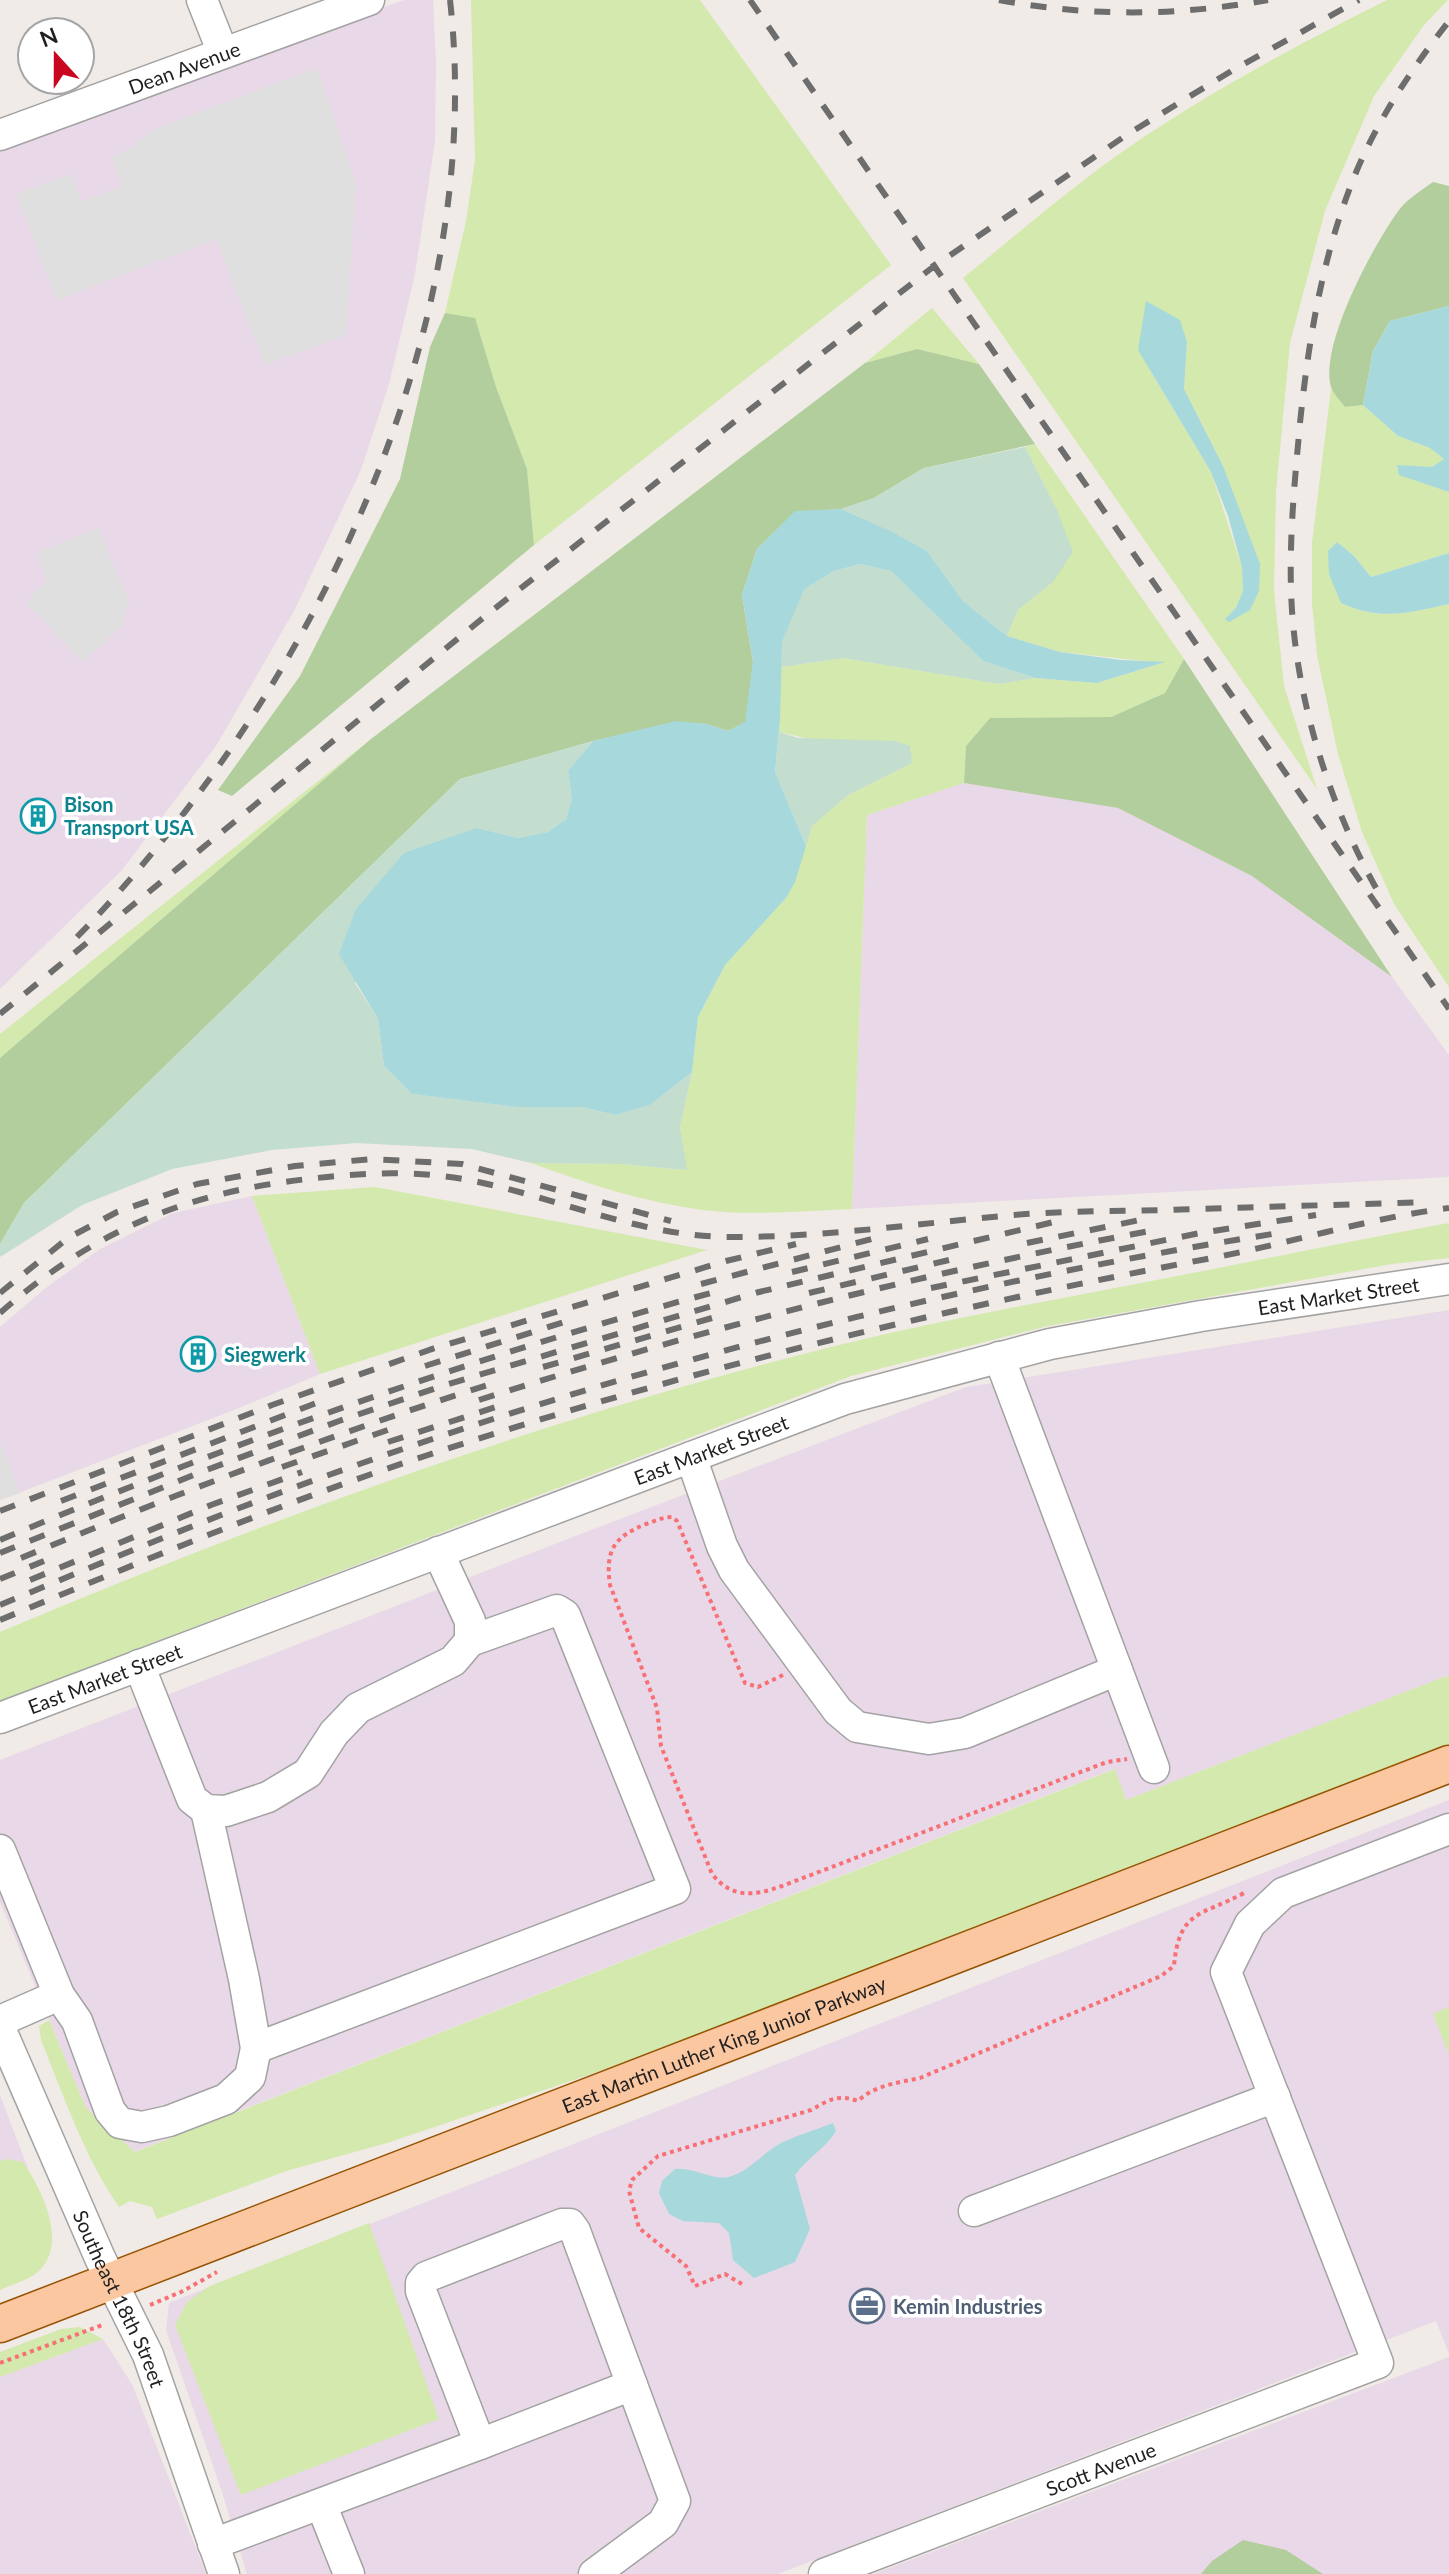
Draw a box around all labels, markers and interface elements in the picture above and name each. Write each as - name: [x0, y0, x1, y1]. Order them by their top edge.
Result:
- north arrow: [16, 16, 96, 96]
- text: N: [36, 21, 61, 53]
- street label: Dean Avenue: [125, 36, 243, 99]
- place label: Bison Transport USA: [64, 792, 194, 839]
- building icon: Bison Transport USA: [19, 797, 57, 835]
- street label: East Market Street: [1256, 1272, 1421, 1319]
- building icon: Siegwerk: [179, 1335, 217, 1373]
- place label: Siegwerk: [224, 1342, 306, 1366]
- street label: East Market Street: [631, 1410, 791, 1490]
- street label: East Market Street: [24, 1638, 185, 1718]
- street label: East Martin Luther King Junior Parkway: [558, 1970, 890, 2118]
- street label: Southeast 18th Street: [69, 2206, 170, 2390]
- office icon: Kemin Industries: [848, 2287, 886, 2325]
- place label: Kemin Industries: [893, 2294, 1043, 2318]
- street label: Scott Avenue: [1042, 2437, 1159, 2500]

